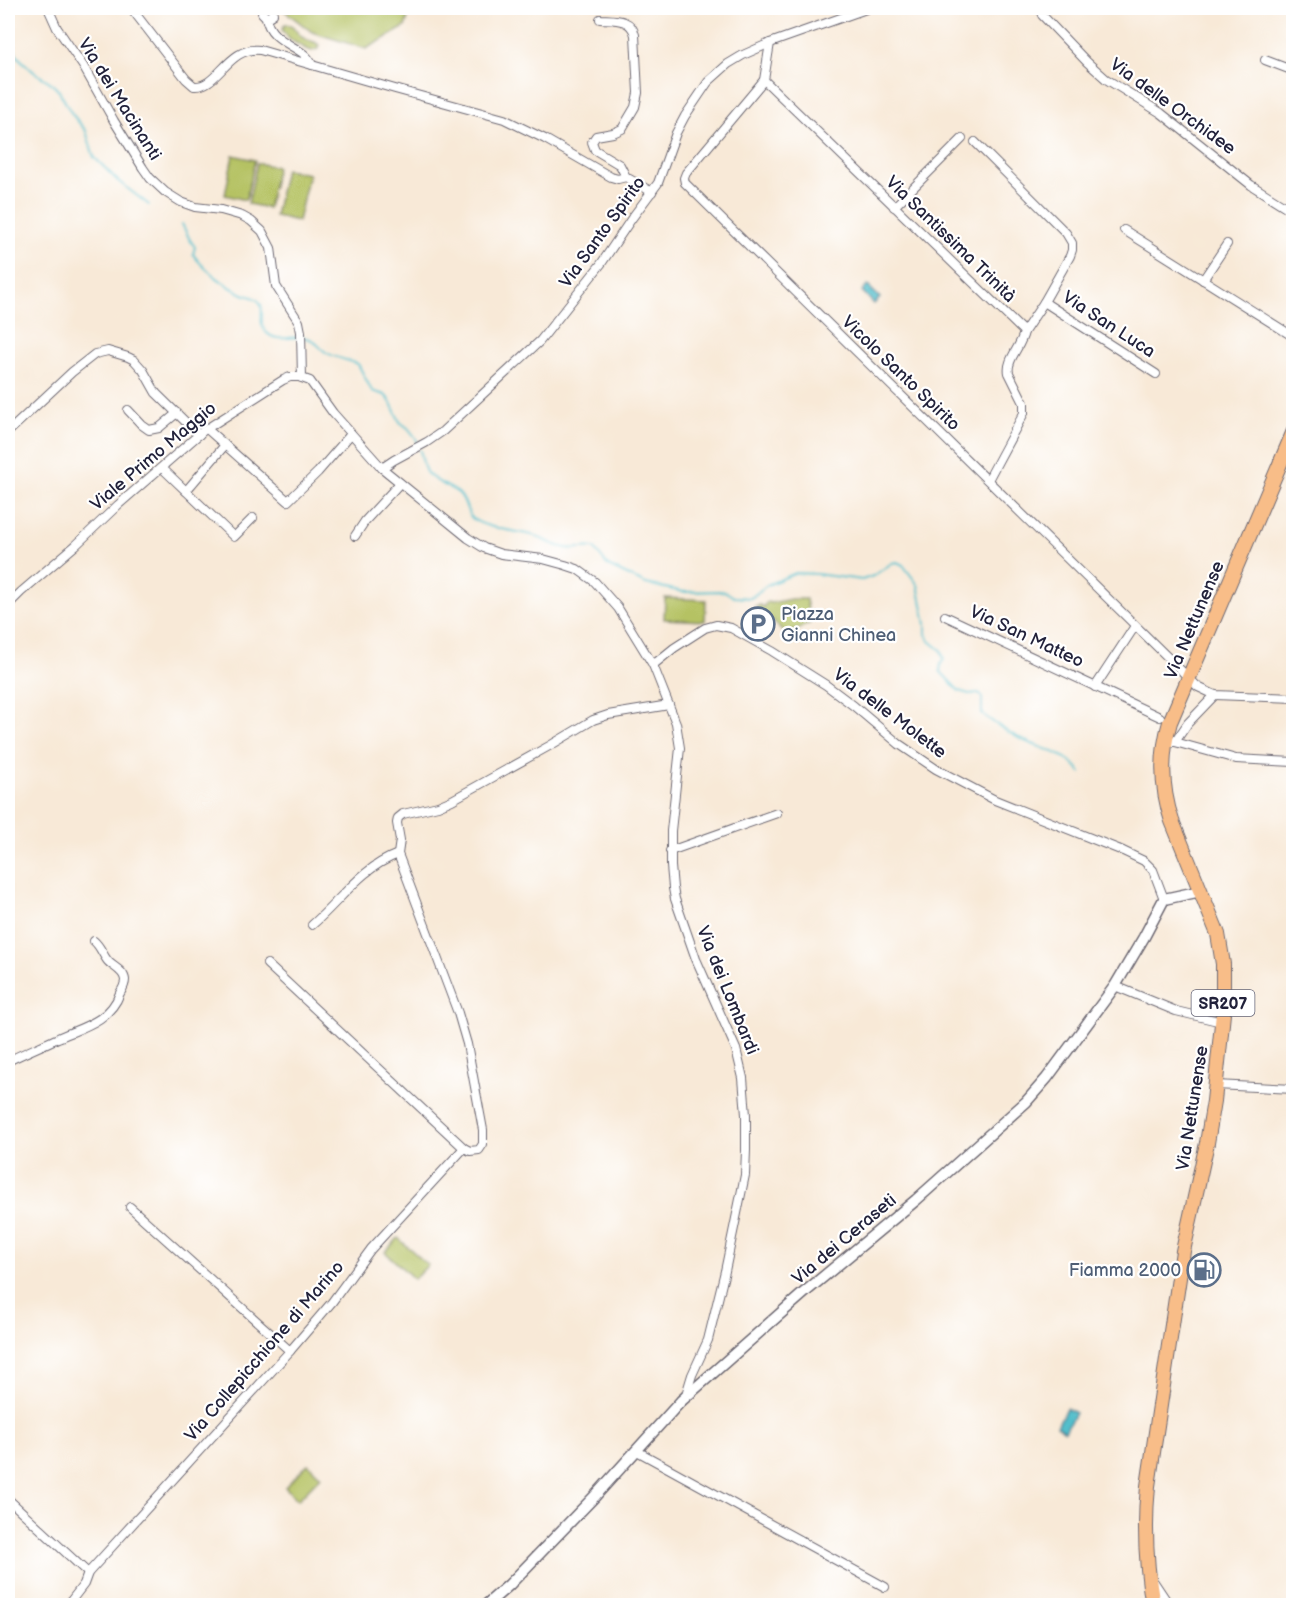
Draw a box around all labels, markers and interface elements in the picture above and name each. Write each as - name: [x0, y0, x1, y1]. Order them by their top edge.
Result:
- street label: Via dei Macinanti: [74, 34, 166, 164]
- street label: Via delle Orchidee: [1106, 54, 1240, 159]
- street label: Via Santissima Trinità: [881, 172, 1020, 307]
- street label: Via Santo Spirito: [555, 173, 650, 292]
- street label: Via San Luca: [1058, 287, 1159, 362]
- street label: Vicolo Santo Spirito: [837, 312, 964, 435]
- street label: Viale Primo Maggio: [86, 398, 221, 515]
- street label: Via Nettunense: [1160, 558, 1229, 682]
- street label: Via San Matteo: [966, 601, 1087, 672]
- place label: Piazza Gianni Chinea: [781, 604, 896, 646]
- parking icon: Piazza Gianni Chinea: [740, 606, 776, 642]
- street label: Via delle Molette: [829, 664, 951, 763]
- street label: Via dei Lombardi: [692, 923, 763, 1057]
- road number: SR207: [1192, 990, 1254, 1016]
- street label: Via Nettunense: [1172, 1044, 1213, 1172]
- street label: Via dei Ceraseti: [788, 1190, 901, 1289]
- fuel station icon: Fiamma 2000: [1186, 1252, 1222, 1288]
- street label: Via Collepicchione di Marino: [180, 1257, 348, 1446]
- place label: Fiamma 2000: [1069, 1260, 1181, 1281]

